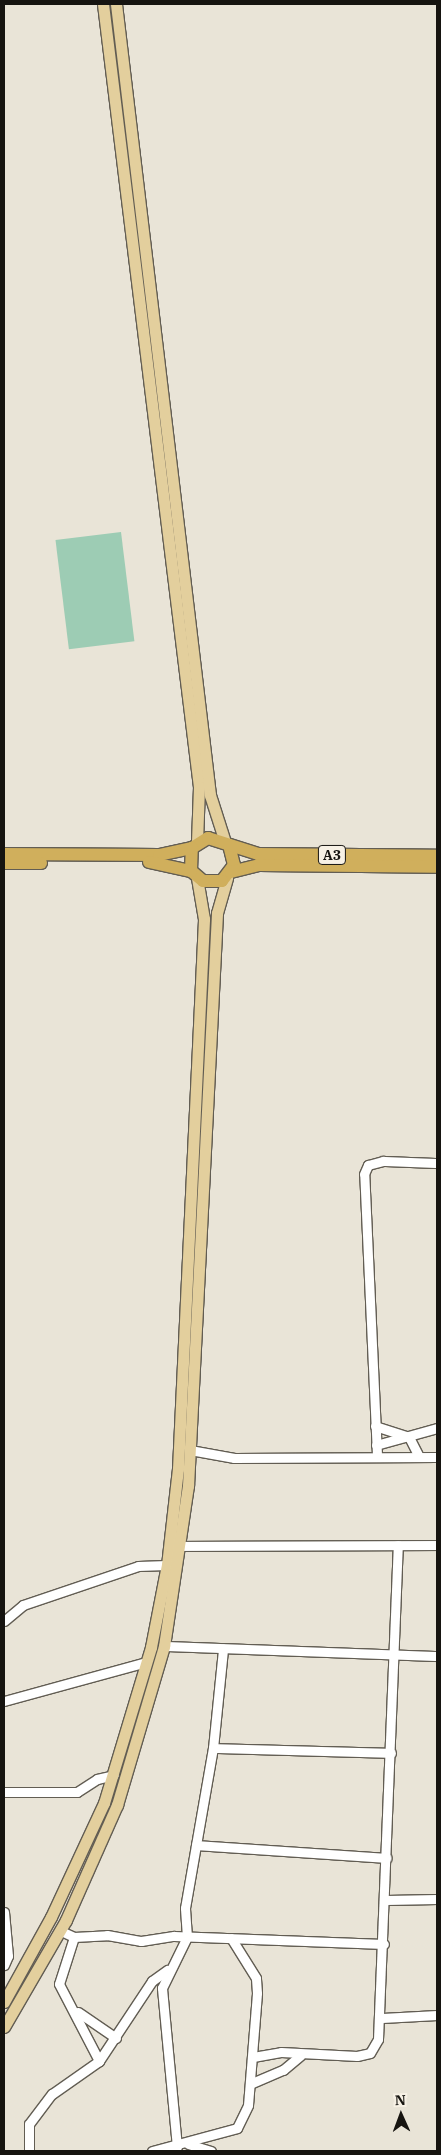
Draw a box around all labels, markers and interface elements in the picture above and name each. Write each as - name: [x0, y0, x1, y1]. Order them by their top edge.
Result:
- road number: A3: [317, 844, 347, 866]
- north arrow: [376, 2090, 426, 2140]
- text: N: [395, 2091, 406, 2109]

